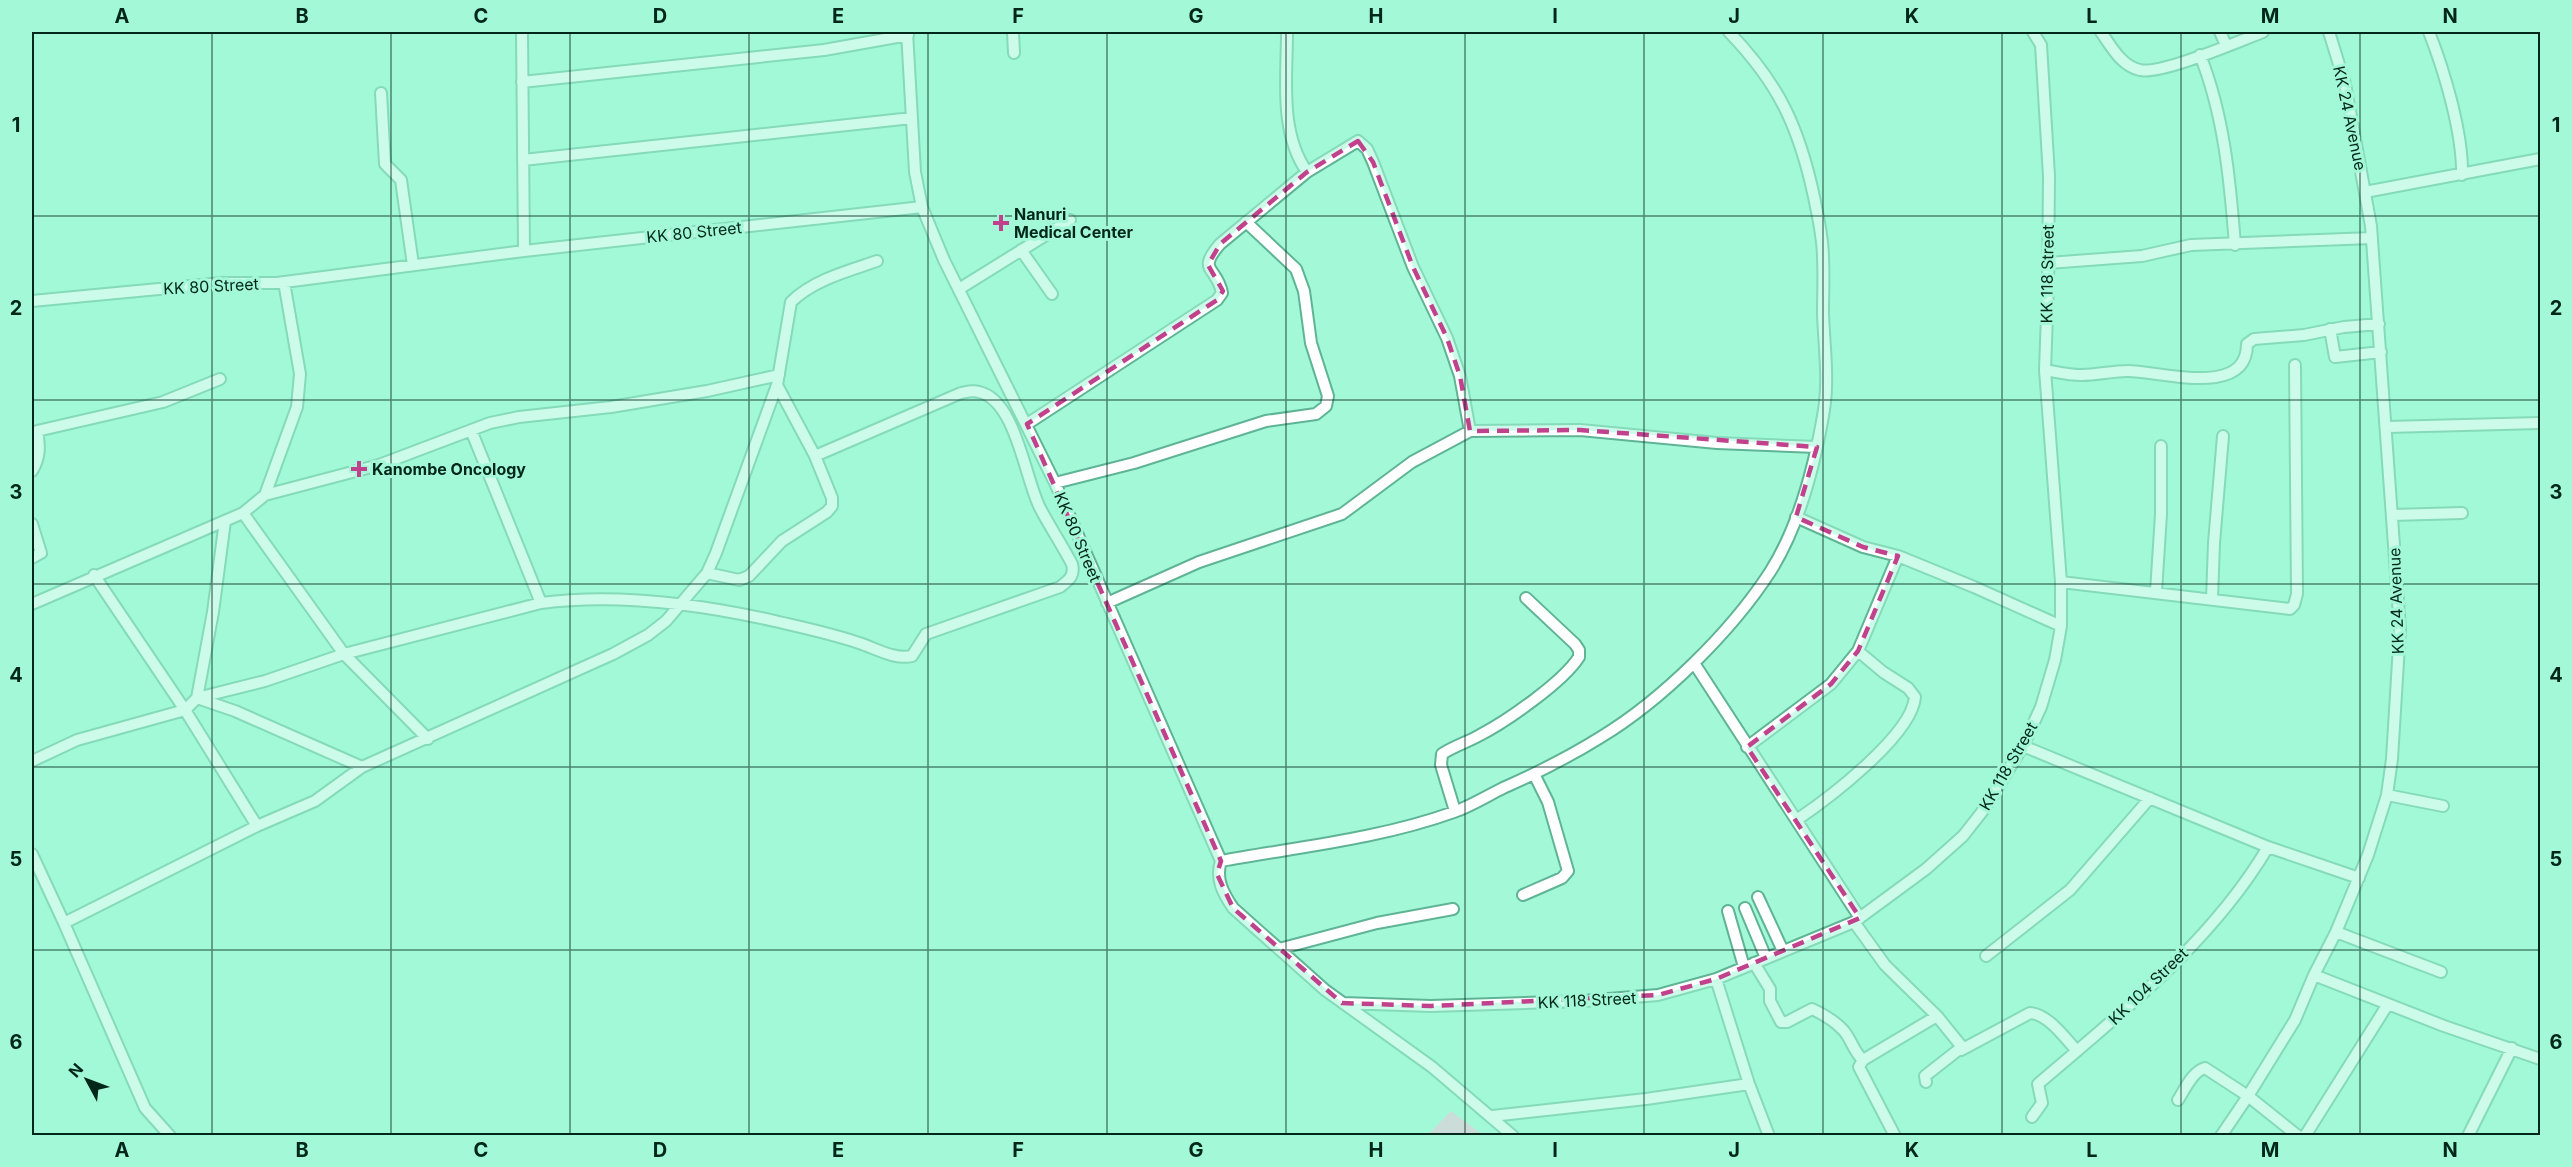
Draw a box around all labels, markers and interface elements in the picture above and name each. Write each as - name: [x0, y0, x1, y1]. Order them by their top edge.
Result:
- text: A: [115, 4, 130, 28]
- text: B: [295, 4, 309, 28]
- text: C: [474, 4, 488, 28]
- text: D: [653, 4, 667, 28]
- text: E: [832, 4, 844, 28]
- text: F: [1012, 4, 1024, 28]
- text: G: [1188, 4, 1204, 28]
- text: H: [1369, 4, 1383, 28]
- text: I: [1552, 4, 1558, 28]
- text: J: [1728, 4, 1740, 28]
- text: K: [1905, 4, 1919, 28]
- text: L: [2086, 4, 2098, 28]
- text: M: [2261, 4, 2279, 28]
- text: N: [2442, 4, 2458, 28]
- street label: KK 24 Avenue: [2329, 64, 2371, 172]
- text: 1: [12, 113, 20, 137]
- text: 1: [2552, 113, 2560, 137]
- place label: Nanuri Medical Center: [1014, 204, 1133, 242]
- marker: Nanuri Medical Center: [992, 214, 1010, 232]
- street label: KK 80 Street: [645, 217, 743, 247]
- street label: KK 118 Street: [2036, 225, 2058, 323]
- street label: KK 80 Street: [163, 274, 259, 298]
- text: 2: [10, 296, 22, 320]
- text: 2: [2550, 296, 2562, 320]
- place label: Kanombe Oncology: [372, 459, 526, 479]
- marker: Kanombe Oncology: [350, 460, 368, 478]
- text: 3: [10, 480, 22, 504]
- text: 3: [2550, 480, 2562, 504]
- street label: KK 80 Street: [1050, 489, 1106, 585]
- street label: KK 24 Avenue: [2384, 547, 2408, 655]
- text: 4: [9, 663, 23, 687]
- text: 4: [2549, 663, 2563, 687]
- street label: KK 118 Street: [1975, 718, 2041, 814]
- text: 5: [10, 847, 22, 871]
- text: 5: [2550, 847, 2562, 871]
- street label: KK 104 Street: [2104, 943, 2192, 1029]
- street label: KK 118 Street: [1537, 987, 1637, 1013]
- text: 6: [10, 1030, 23, 1054]
- text: 6: [2550, 1030, 2563, 1054]
- north arrow: [57, 1050, 117, 1110]
- text: N: [64, 1059, 87, 1081]
- text: A: [115, 1138, 130, 1162]
- text: B: [295, 1138, 309, 1162]
- text: C: [474, 1138, 488, 1162]
- text: D: [653, 1138, 667, 1162]
- text: E: [832, 1138, 844, 1162]
- text: F: [1012, 1138, 1024, 1162]
- text: G: [1188, 1138, 1204, 1162]
- text: H: [1369, 1138, 1383, 1162]
- text: I: [1552, 1138, 1558, 1162]
- text: J: [1728, 1138, 1740, 1162]
- text: K: [1905, 1138, 1919, 1162]
- text: L: [2086, 1138, 2098, 1162]
- text: M: [2261, 1138, 2279, 1162]
- text: N: [2442, 1138, 2458, 1162]

